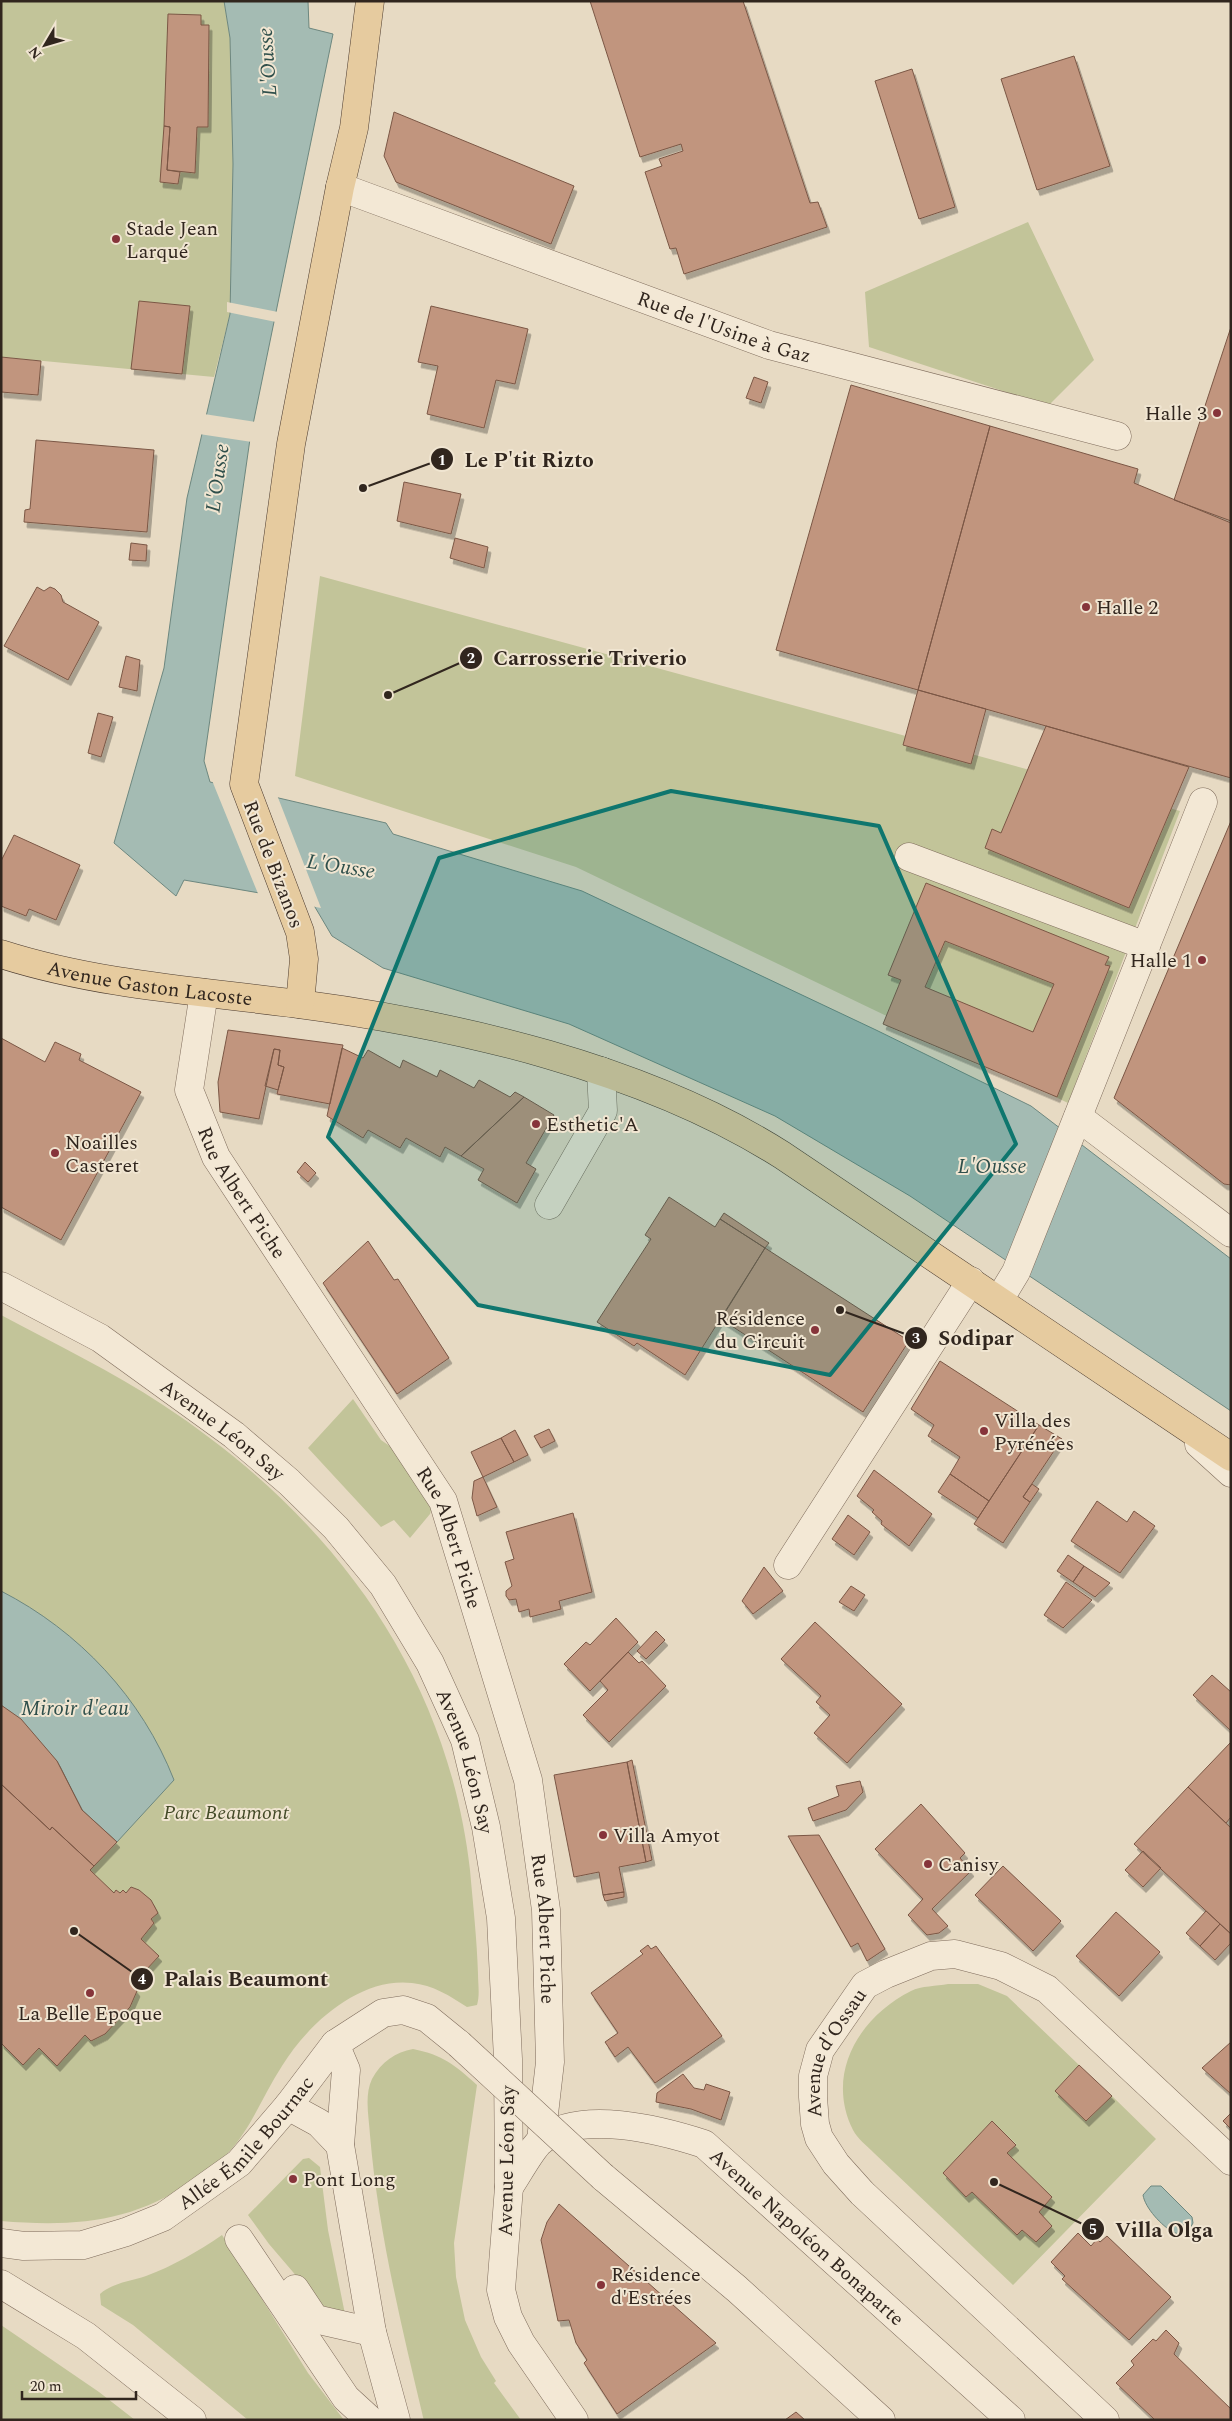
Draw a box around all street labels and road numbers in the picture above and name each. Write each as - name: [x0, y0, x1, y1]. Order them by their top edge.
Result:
- street label: Rue de l'Usine à Gaz: [633, 284, 814, 371]
- street label: Rue de Bizanos: [235, 796, 311, 933]
- street label: Avenue Gaston Lacoste: [44, 953, 254, 1014]
- street label: Rue Albert Piche: [189, 1122, 293, 1265]
- street label: Avenue Léon Say: [153, 1372, 292, 1489]
- street label: Rue Albert Piche: [408, 1461, 489, 1613]
- street label: Avenue Léon Say: [427, 1684, 501, 1837]
- street label: Rue Albert Piche: [522, 1852, 562, 2004]
- street label: Avenue d'Ossau: [799, 1982, 875, 2119]
- street label: Allée Émile Bournac: [172, 2070, 322, 2218]
- street label: Avenue Léon Say: [491, 2084, 523, 2237]
- street label: Avenue Napoléon Bonaparte: [702, 2142, 911, 2333]

